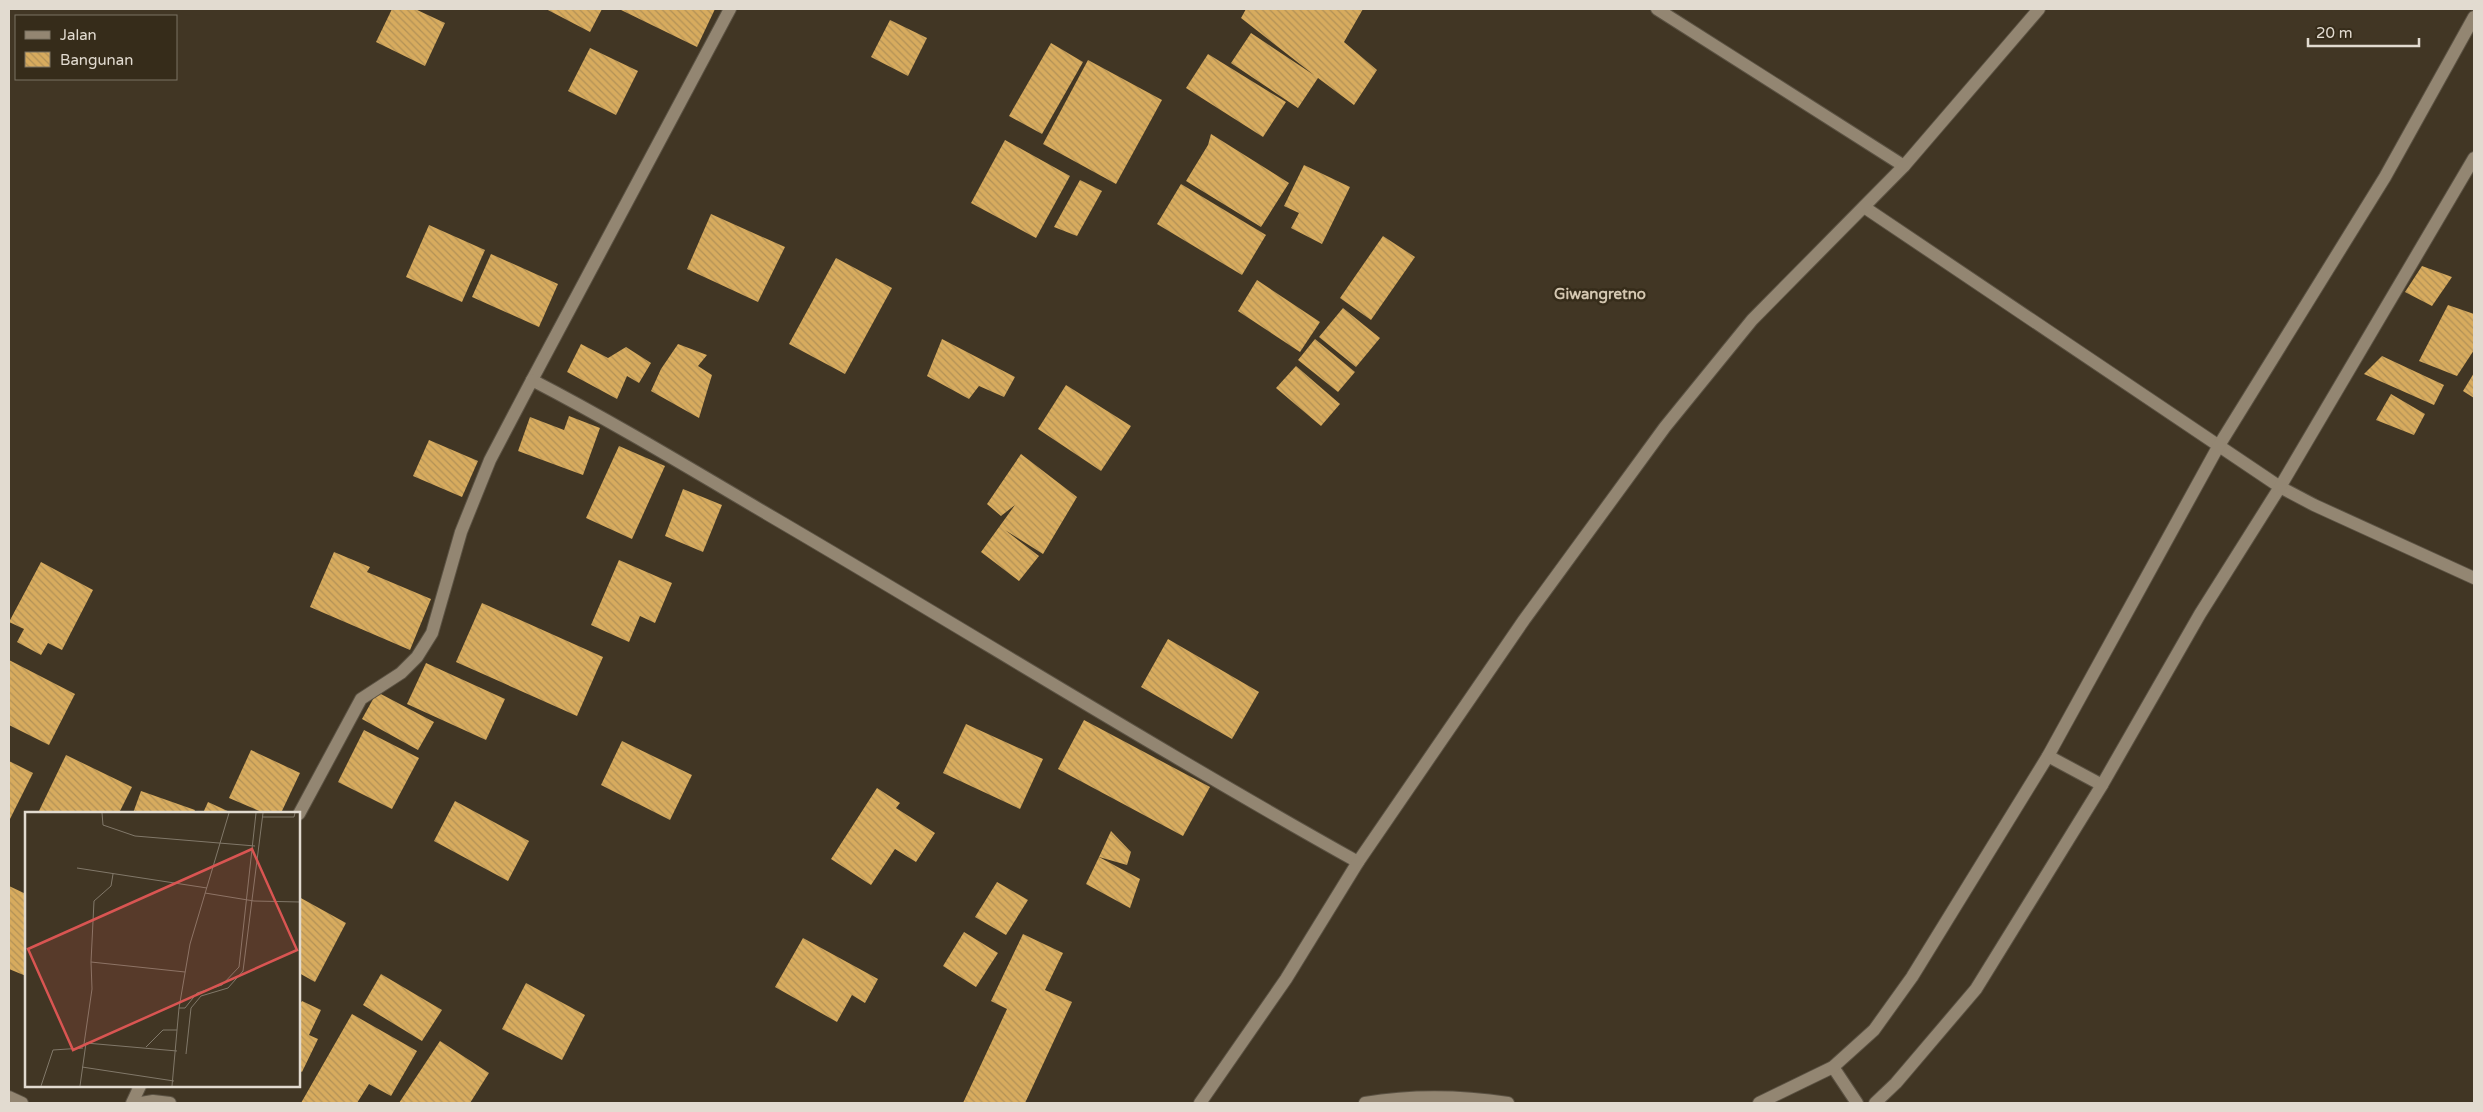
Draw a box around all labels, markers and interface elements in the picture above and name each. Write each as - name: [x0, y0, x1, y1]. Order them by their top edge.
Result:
- legend: [15, 15, 178, 80]
- scale bar: [2308, 15, 2419, 47]
- text: 20 m: [2316, 24, 2353, 42]
- text: Jalan: [60, 26, 97, 44]
- text: Bangunan: [60, 51, 133, 69]
- district label: Giwangretno: [1554, 285, 1646, 304]
- inset map: [25, 812, 300, 1087]

